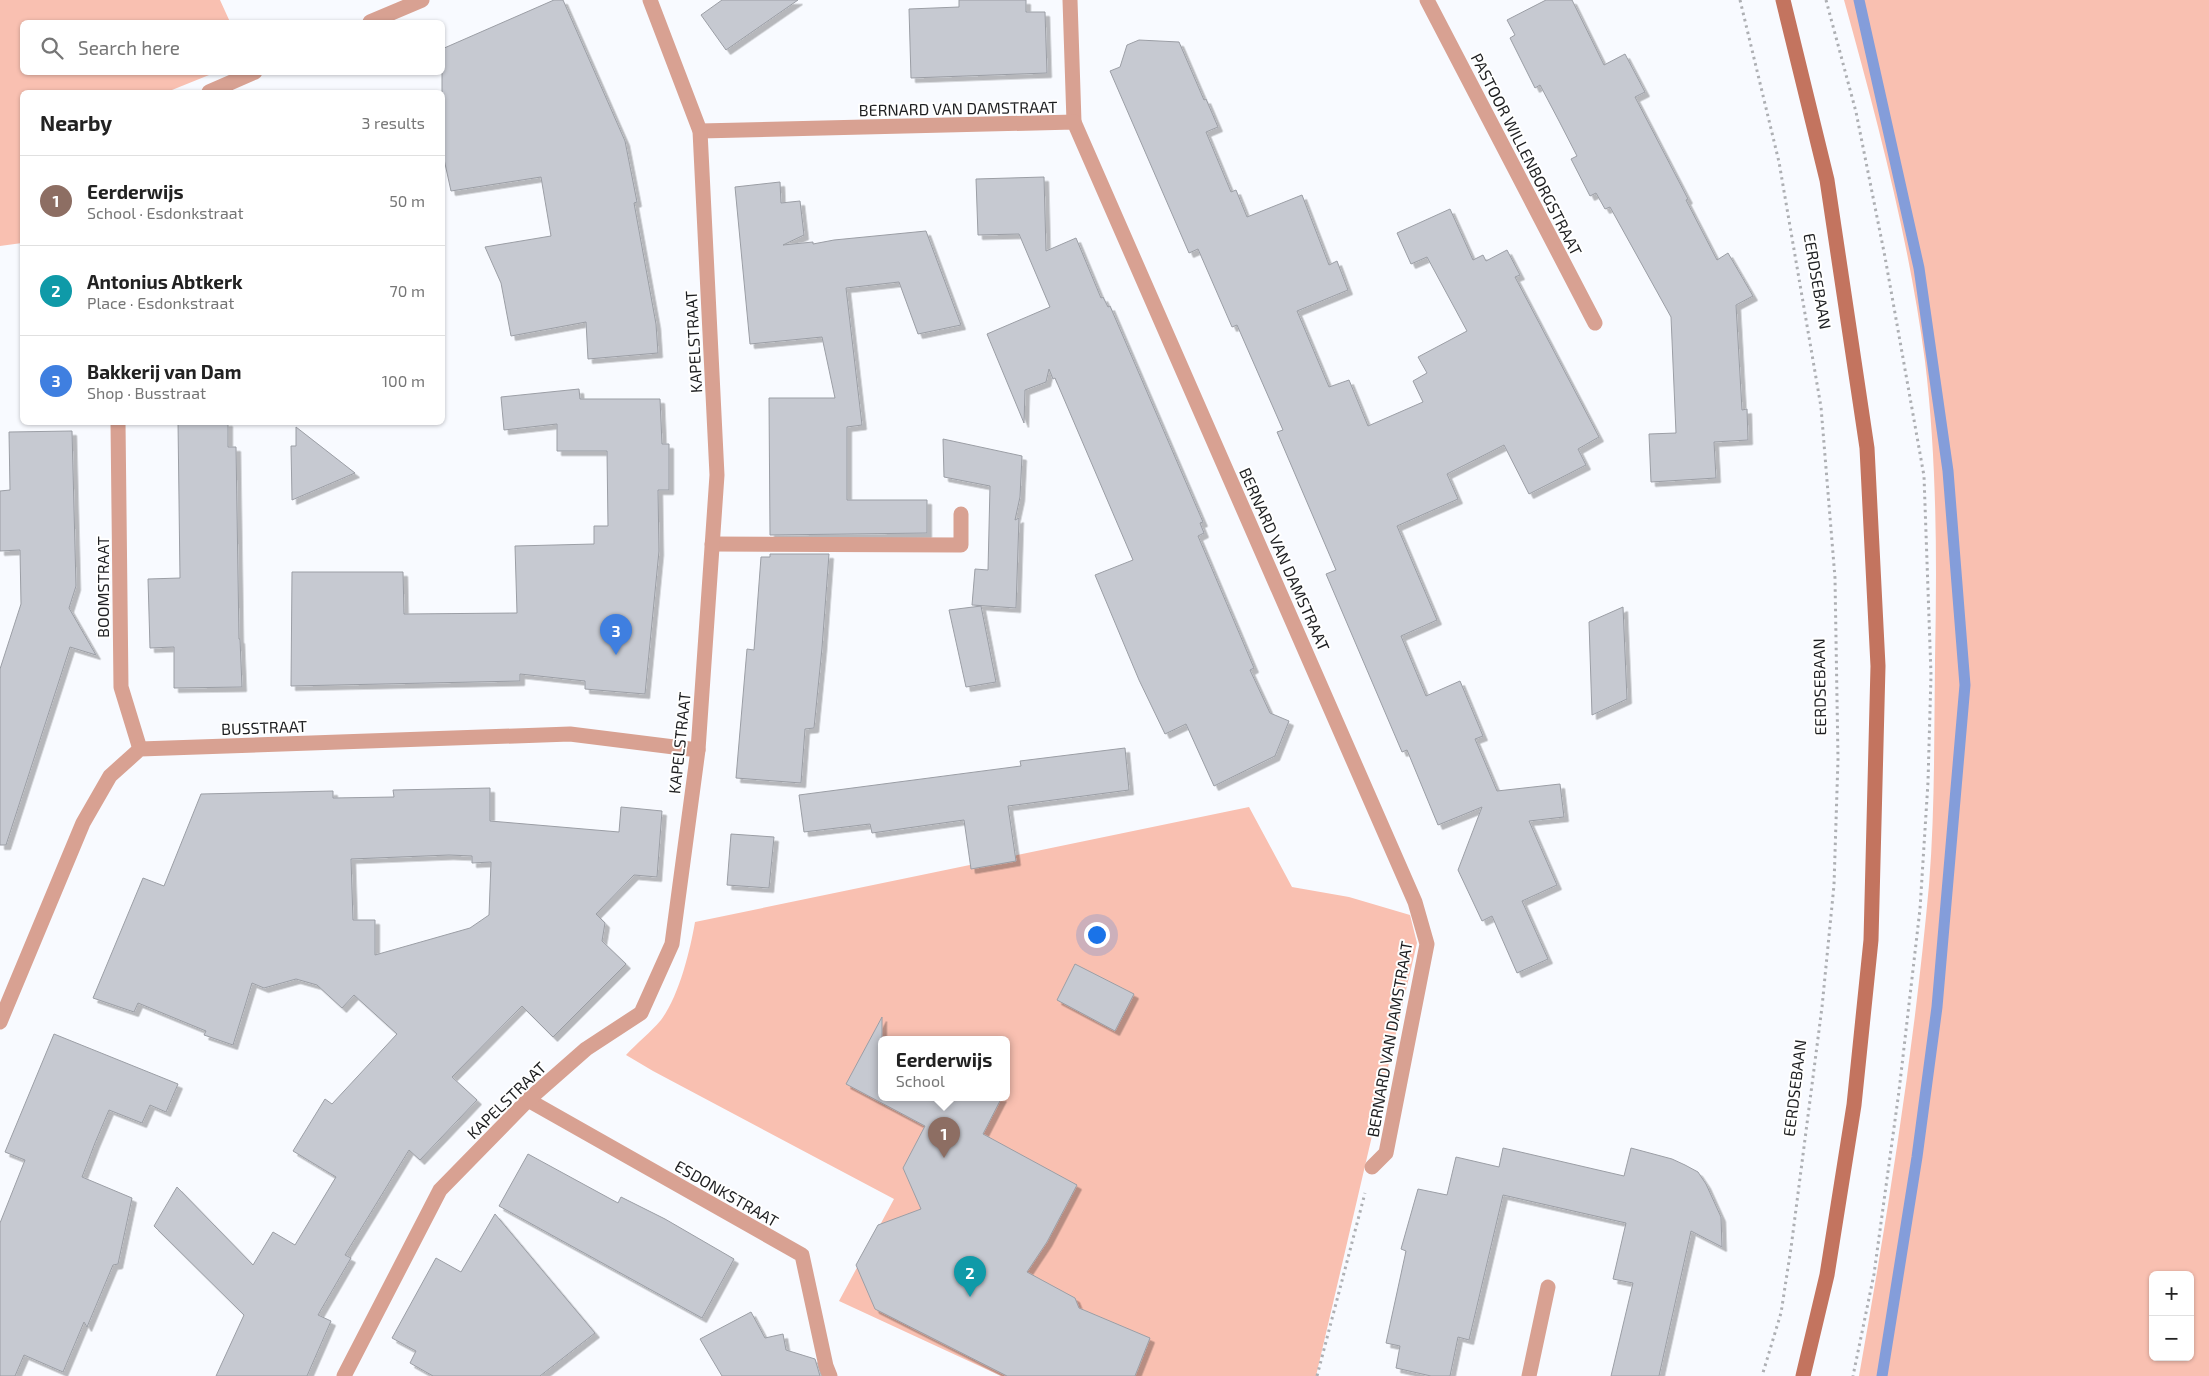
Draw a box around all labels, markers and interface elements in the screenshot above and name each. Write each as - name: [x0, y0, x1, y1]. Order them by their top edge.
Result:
- search box: [20, 20, 445, 75]
- icon: search: [38, 34, 66, 62]
- text: Search here: [78, 36, 180, 59]
- street label: PASTOOR WILLENBORGSTRAAT: [1468, 50, 1586, 258]
- street label: BERNARD VAN DAMSTRAAT: [859, 97, 1057, 119]
- text: Nearby: [40, 110, 112, 135]
- text: 3 results: [362, 113, 425, 132]
- text: Eerderwijs: [87, 180, 184, 203]
- text: 1: [53, 191, 59, 210]
- text: 50 m: [389, 191, 425, 210]
- text: School · Esdonkstraat: [87, 203, 244, 222]
- street label: EERDSEBAAN: [1800, 231, 1836, 331]
- text: Antonius Abtkerk: [87, 270, 243, 293]
- text: 2: [51, 281, 61, 300]
- text: 70 m: [390, 281, 425, 300]
- street label: KAPELSTRAAT: [681, 290, 705, 394]
- text: Place · Esdonkstraat: [87, 293, 234, 312]
- text: Bakkerij van Dam: [87, 360, 241, 383]
- text: 3: [51, 371, 61, 390]
- text: 100 m: [382, 371, 425, 390]
- text: Shop · Busstraat: [87, 383, 206, 402]
- street label: BERNARD VAN DAMSTRAAT: [1236, 464, 1334, 654]
- street label: BOOMSTRAAT: [93, 536, 112, 638]
- pin: 3: [600, 614, 632, 655]
- street label: EERDSEBAAN: [1809, 638, 1829, 736]
- street label: KAPELSTRAAT: [664, 691, 694, 795]
- street label: BUSSTRAAT: [221, 716, 307, 738]
- your location: [1084, 922, 1110, 948]
- street label: BERNARD VAN DAMSTRAAT: [1362, 940, 1416, 1138]
- popup: [878, 1036, 1010, 1101]
- street label: EERDSEBAAN: [1779, 1038, 1809, 1138]
- text: Eerderwijs: [896, 1048, 992, 1071]
- street label: KAPELSTRAAT: [463, 1058, 549, 1142]
- text: School: [896, 1071, 945, 1090]
- pin: 1: [928, 1117, 960, 1158]
- street label: ESDONKSTRAAT: [672, 1156, 782, 1230]
- pin: 2: [954, 1256, 986, 1297]
- map controls: [2149, 1271, 2194, 1361]
- button: +: [2149, 1271, 2194, 1316]
- button: −: [2149, 1316, 2194, 1361]

